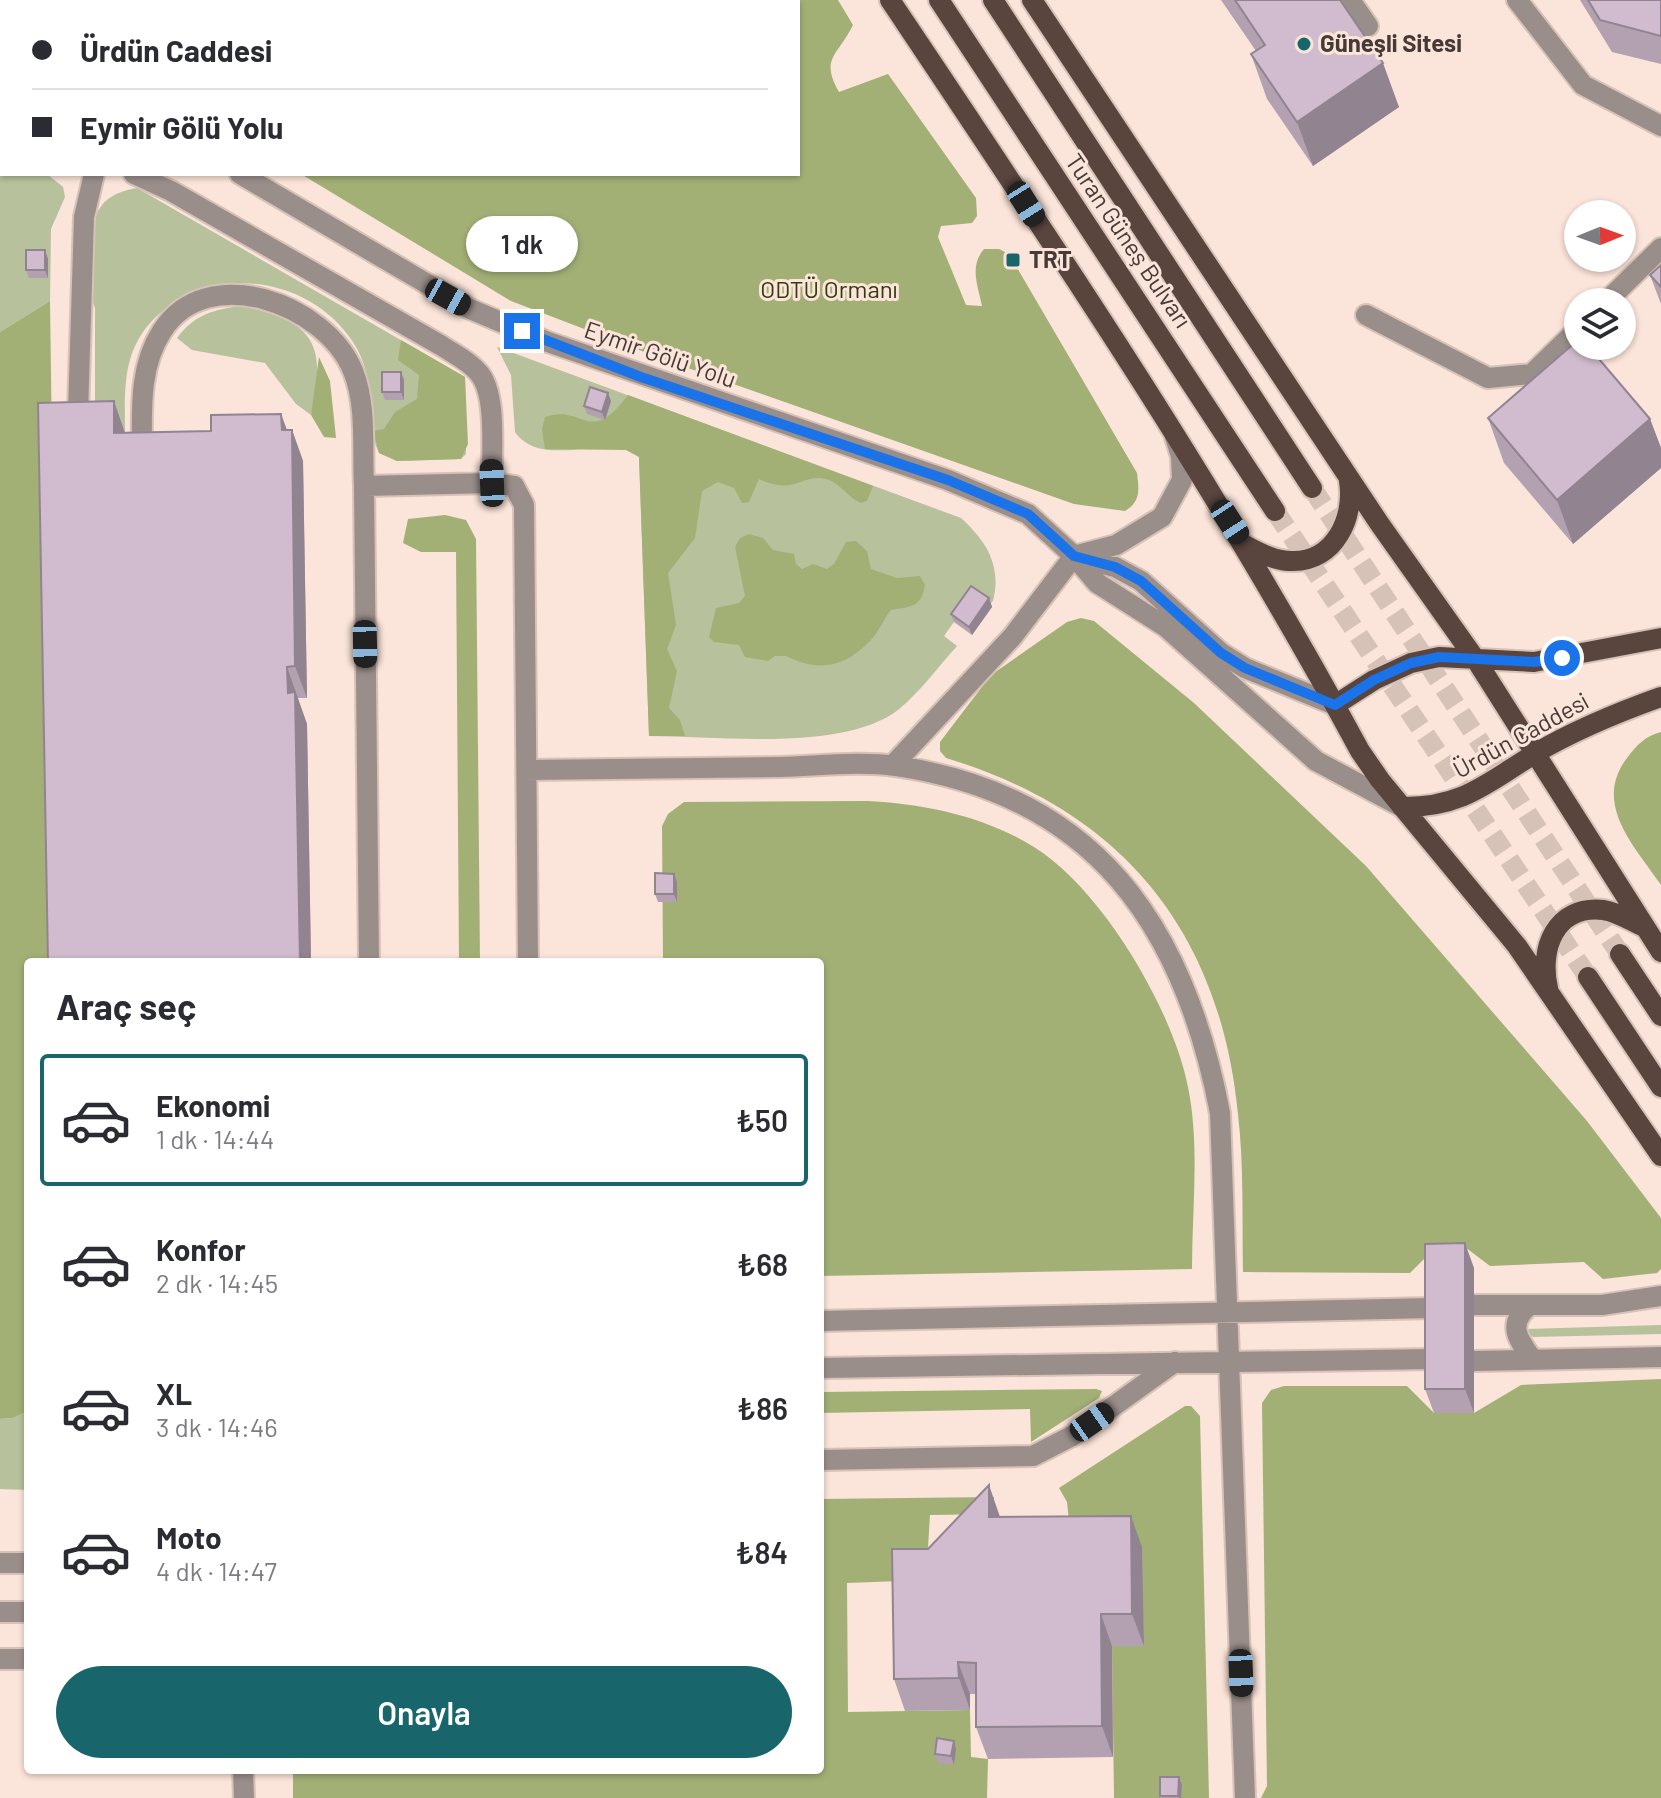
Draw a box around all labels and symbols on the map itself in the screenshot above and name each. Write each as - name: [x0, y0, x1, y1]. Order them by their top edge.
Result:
- place label: Güneşli Sitesi: [1320, 28, 1462, 57]
- marker: Güneşli Sitesi: [1295, 35, 1313, 53]
- street label: Turan Güneş Bulvarı: [1060, 148, 1198, 333]
- car: [1003, 177, 1049, 231]
- north arrow: [1564, 200, 1636, 272]
- callout: 1 dk: [466, 215, 578, 271]
- place label: TRT: [1029, 244, 1072, 273]
- marker: TRT: [1004, 251, 1022, 269]
- park label: ODTÜ Ormanı: [760, 274, 898, 303]
- car: [421, 275, 475, 319]
- route end: [504, 313, 540, 349]
- street label: Eymir Gölü Yolu: [581, 314, 740, 393]
- car: [479, 459, 505, 507]
- car: [1207, 495, 1253, 549]
- car: [353, 620, 377, 668]
- route start: [1544, 640, 1580, 676]
- street label: Ürdün Caddesi: [1448, 686, 1593, 784]
- car: [1065, 1398, 1119, 1446]
- car: [1228, 1649, 1254, 1697]

